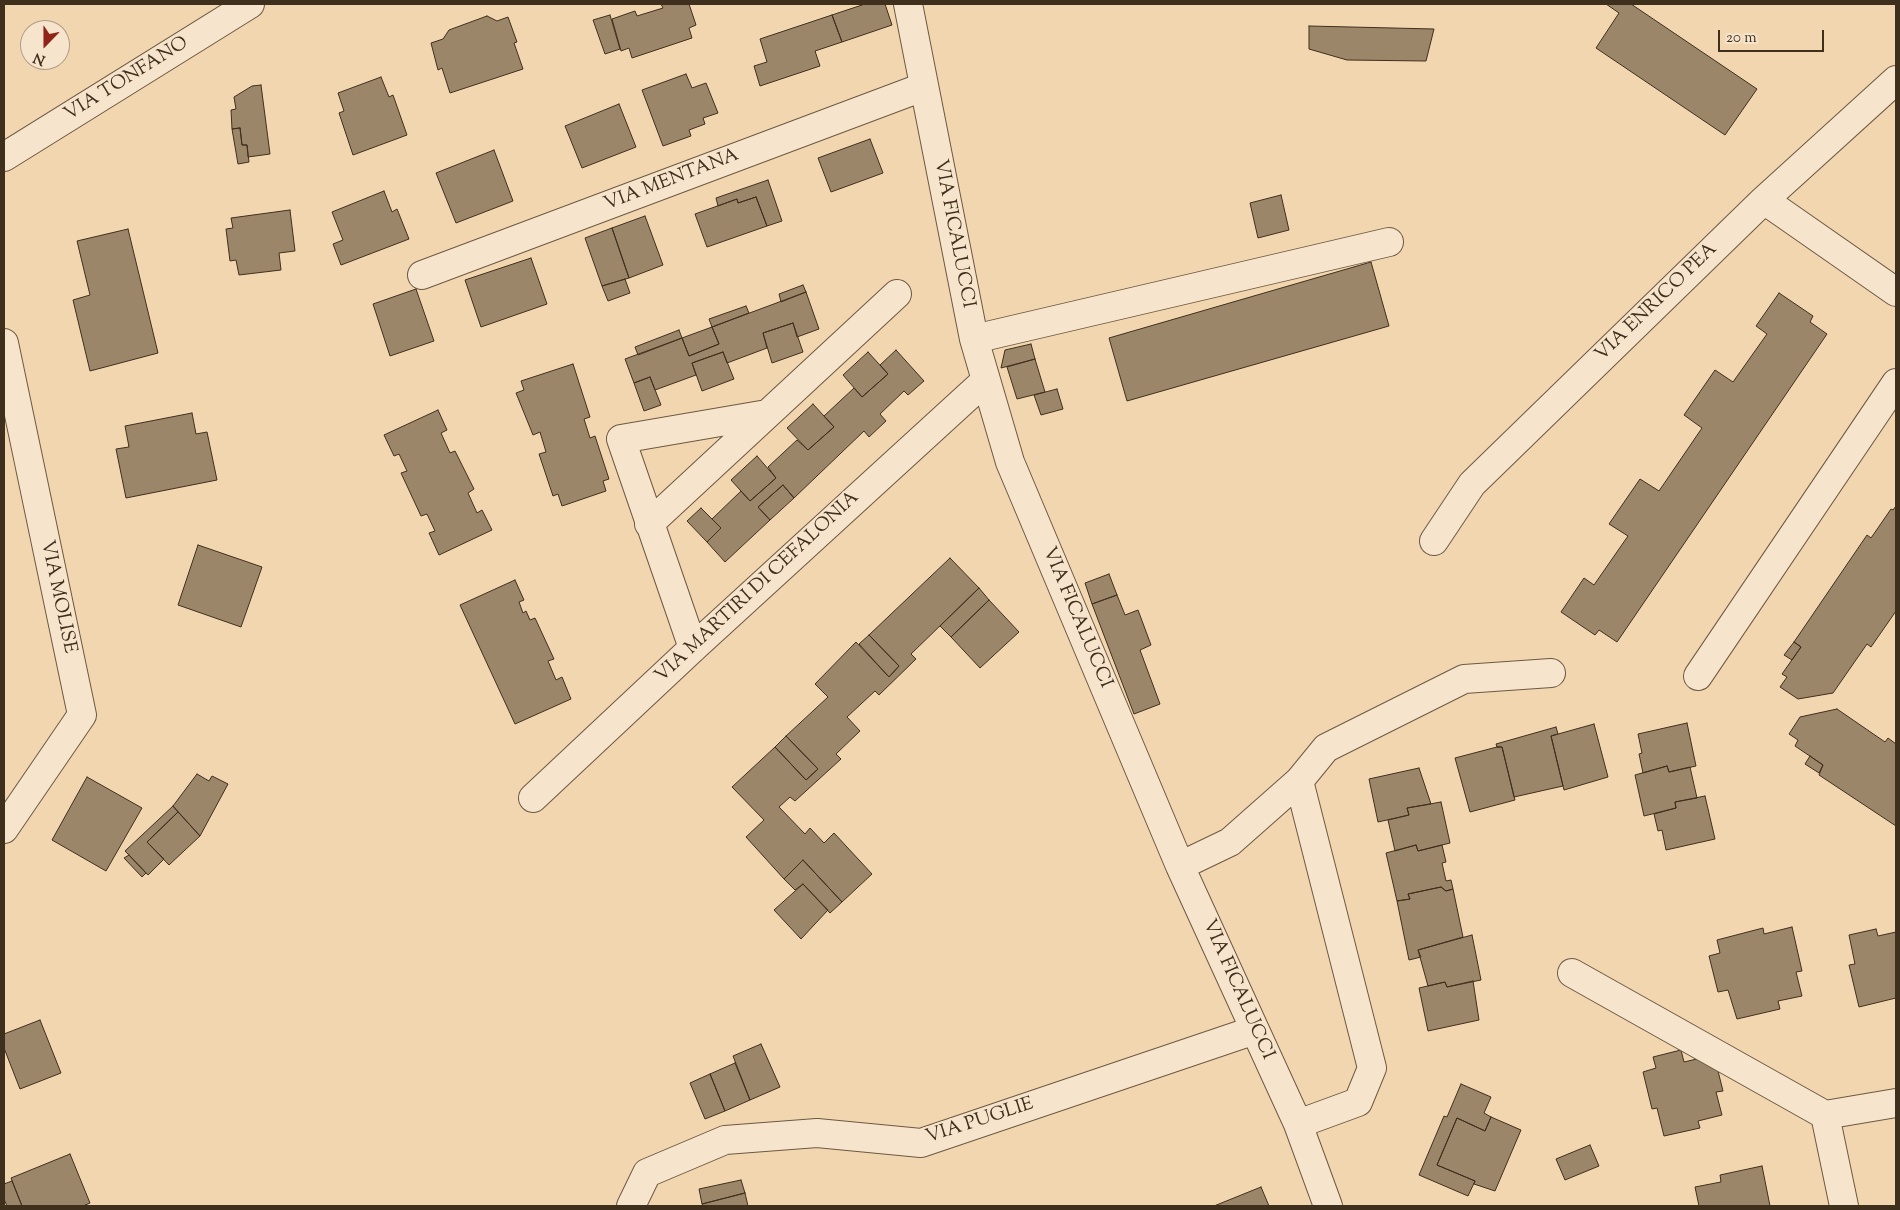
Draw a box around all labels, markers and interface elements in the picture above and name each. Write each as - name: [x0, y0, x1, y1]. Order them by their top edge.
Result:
- north arrow: [20, 20, 70, 70]
- scale bar: [1720, 20, 1826, 52]
- text: 20 m: [1726, 28, 1757, 49]
- street label: VIA TONFANO: [61, 33, 193, 127]
- text: N: [31, 47, 49, 69]
- street label: VIA MENTANA: [601, 145, 743, 217]
- street label: VIA FICALUCCI: [927, 158, 979, 310]
- street label: VIA ENRICO PEA: [1591, 239, 1723, 367]
- street label: VIA MARTIRI DI CEFALONIA: [651, 487, 865, 689]
- street label: VIA MOLISE: [34, 538, 80, 656]
- street label: VIA FICALUCCI: [1036, 544, 1116, 692]
- street label: VIA FICALUCCI: [1196, 916, 1278, 1064]
- street label: VIA PUGLIE: [923, 1094, 1037, 1150]

